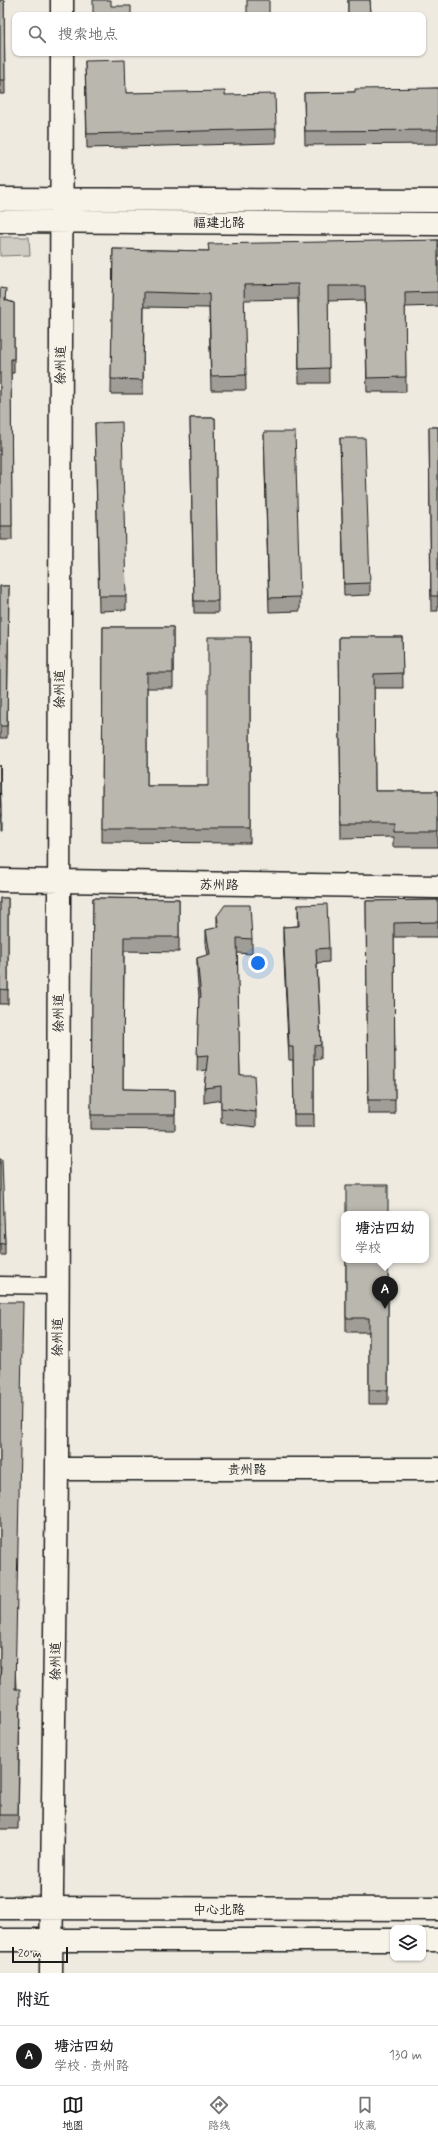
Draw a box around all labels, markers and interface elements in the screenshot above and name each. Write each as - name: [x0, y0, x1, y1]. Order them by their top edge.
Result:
- search box: [12, 12, 426, 56]
- icon: search: [26, 23, 48, 45]
- text: 搜索地点: [58, 25, 118, 45]
- street label: 福建北路: [193, 215, 245, 232]
- street label: 徐州道: [53, 345, 70, 385]
- street label: 徐州道: [52, 669, 69, 709]
- street label: 苏州路: [199, 877, 239, 894]
- your location: [248, 953, 268, 973]
- street label: 徐州道: [51, 993, 68, 1033]
- popup: [341, 1211, 429, 1263]
- text: 塘沽四幼: [355, 1219, 415, 1239]
- text: 学校: [355, 1240, 381, 1257]
- pin: A: [372, 1276, 398, 1309]
- street label: 徐州道: [50, 1317, 67, 1357]
- street label: 贵州路: [227, 1462, 267, 1479]
- street label: 徐州道: [48, 1641, 65, 1681]
- street label: 中心北路: [193, 1902, 245, 1919]
- map controls: [390, 1925, 426, 1961]
- button: layers: [390, 1925, 426, 1961]
- scale bar: [12, 1945, 68, 1964]
- text: 20 m: [18, 1947, 41, 1961]
- text: 附近: [16, 1989, 50, 2011]
- text: 塘沽四幼: [54, 2037, 114, 2057]
- text: A: [25, 2047, 33, 2064]
- text: 130 m: [389, 2047, 422, 2064]
- text: 学校 · 贵州路: [54, 2058, 129, 2075]
- tab: 地图: [62, 2094, 84, 2133]
- tab: 路线: [208, 2094, 230, 2133]
- tab: 收藏: [354, 2094, 376, 2133]

